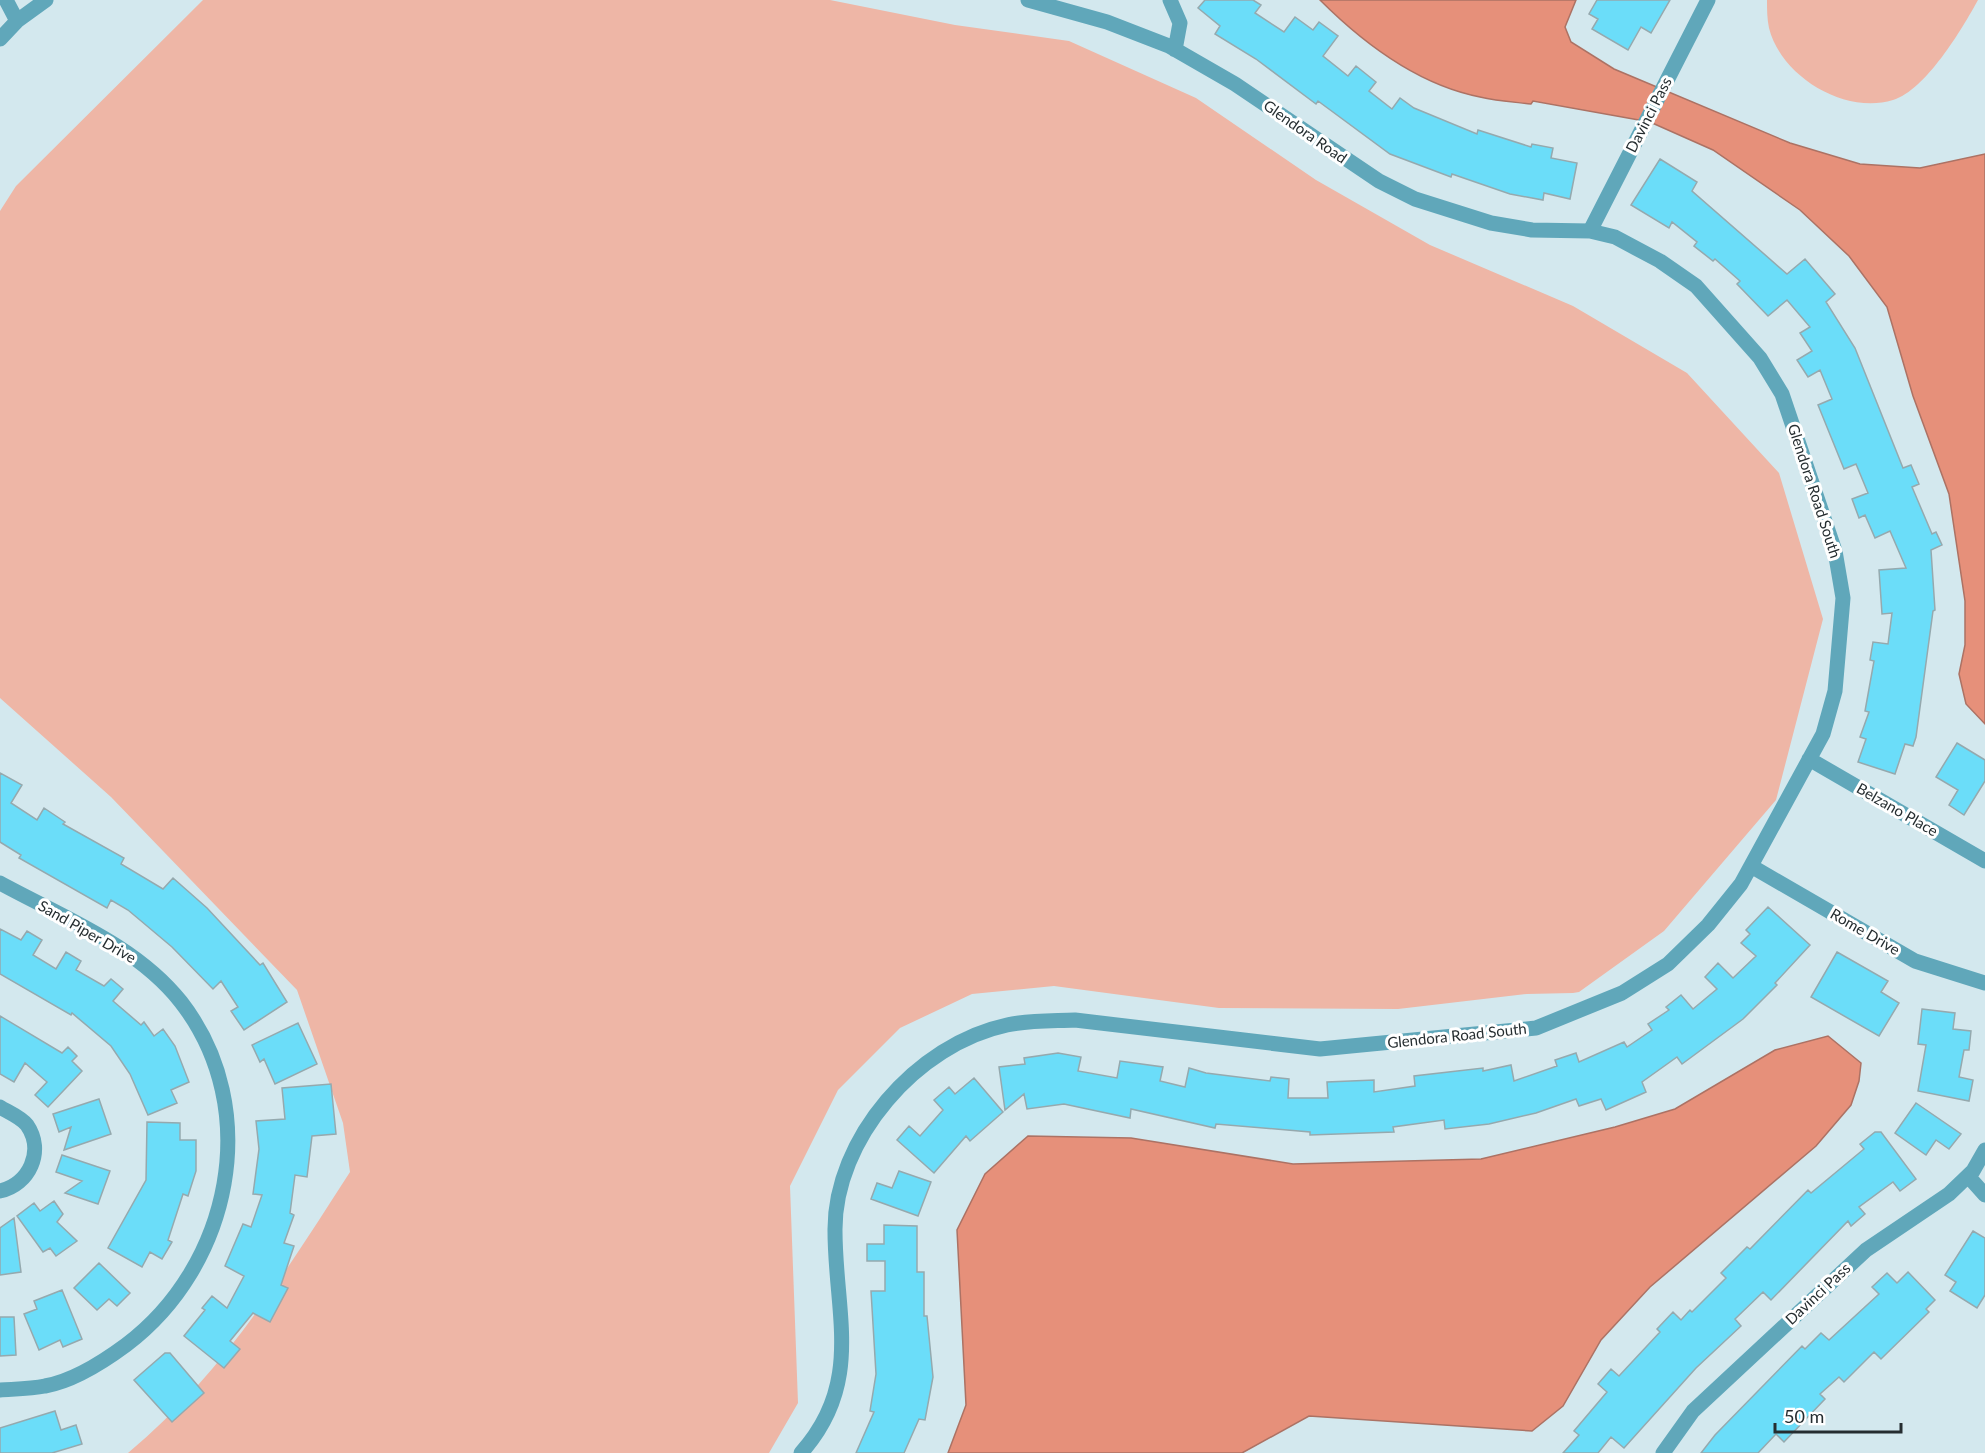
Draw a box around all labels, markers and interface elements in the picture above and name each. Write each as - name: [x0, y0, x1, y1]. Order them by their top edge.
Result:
- street label: Davinci Pass: [1621, 74, 1675, 155]
- street label: Glendora Road: [1260, 96, 1351, 167]
- street label: Glendora Road South: [1785, 421, 1845, 560]
- street label: Belzano Place: [1854, 779, 1941, 840]
- street label: Sand Piper Drive: [35, 896, 140, 966]
- street label: Rome Drive: [1828, 904, 1904, 958]
- street label: Glendora Road South: [1386, 1019, 1527, 1051]
- street label: Davinci Pass: [1781, 1259, 1853, 1328]
- scale bar: [1775, 1396, 1901, 1434]
- text: 50 m: [1784, 1405, 1824, 1427]

